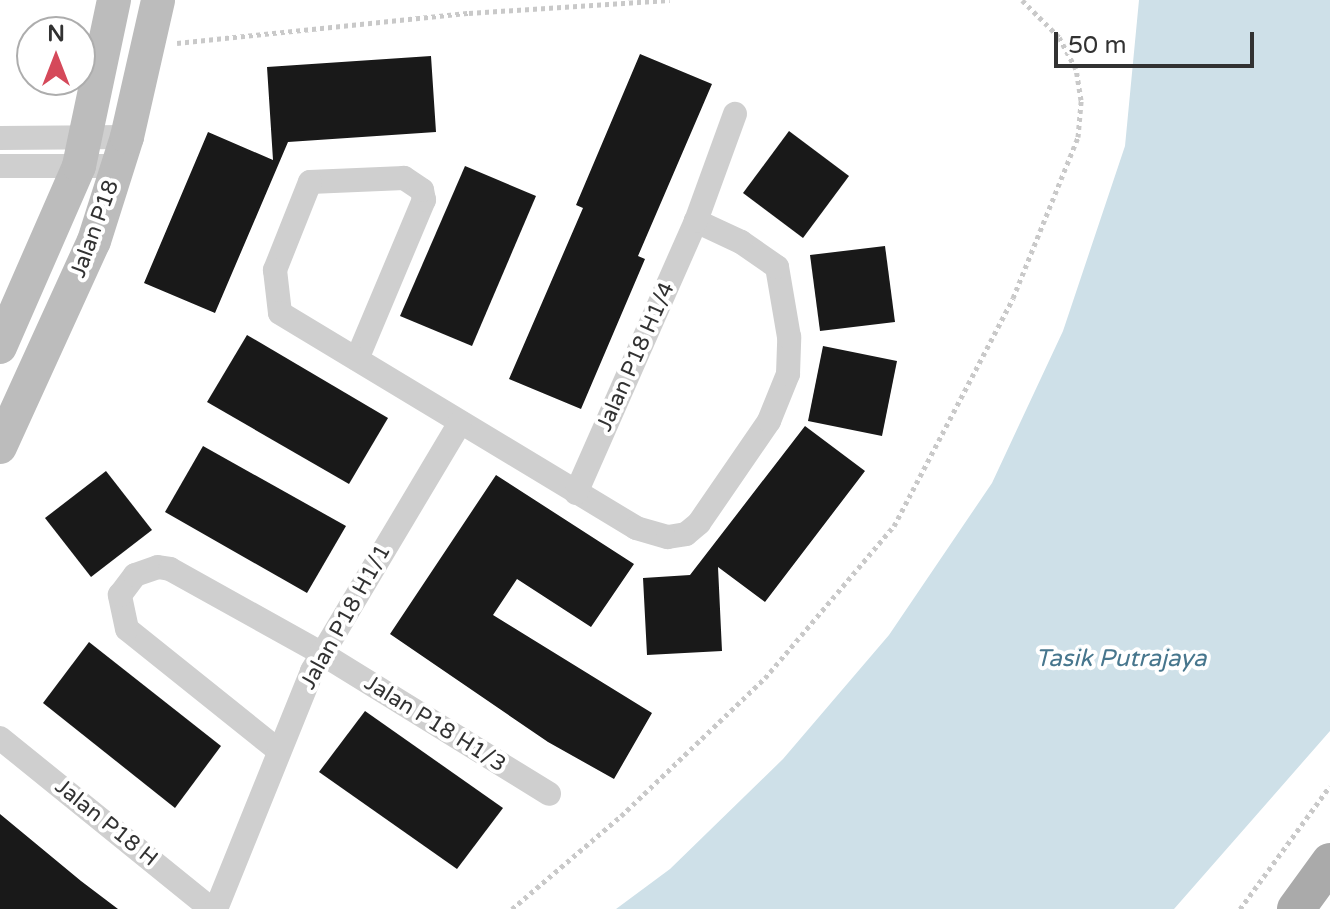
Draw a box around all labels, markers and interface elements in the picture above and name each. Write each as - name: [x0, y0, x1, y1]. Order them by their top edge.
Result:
- north arrow: [16, 16, 96, 96]
- scale bar: [1058, 16, 1258, 66]
- text: N: [47, 21, 65, 47]
- text: 50 m: [1068, 31, 1126, 60]
- street label: Jalan P18: [65, 177, 125, 281]
- street label: Jalan P18 H1/4: [591, 278, 681, 436]
- street label: Jalan P18 H1/1: [295, 540, 397, 694]
- water label: Tasik Putrajaya: [1035, 645, 1207, 673]
- street label: Jalan P18 H1/3: [359, 670, 511, 778]
- street label: Jalan P18 H: [49, 774, 163, 872]

